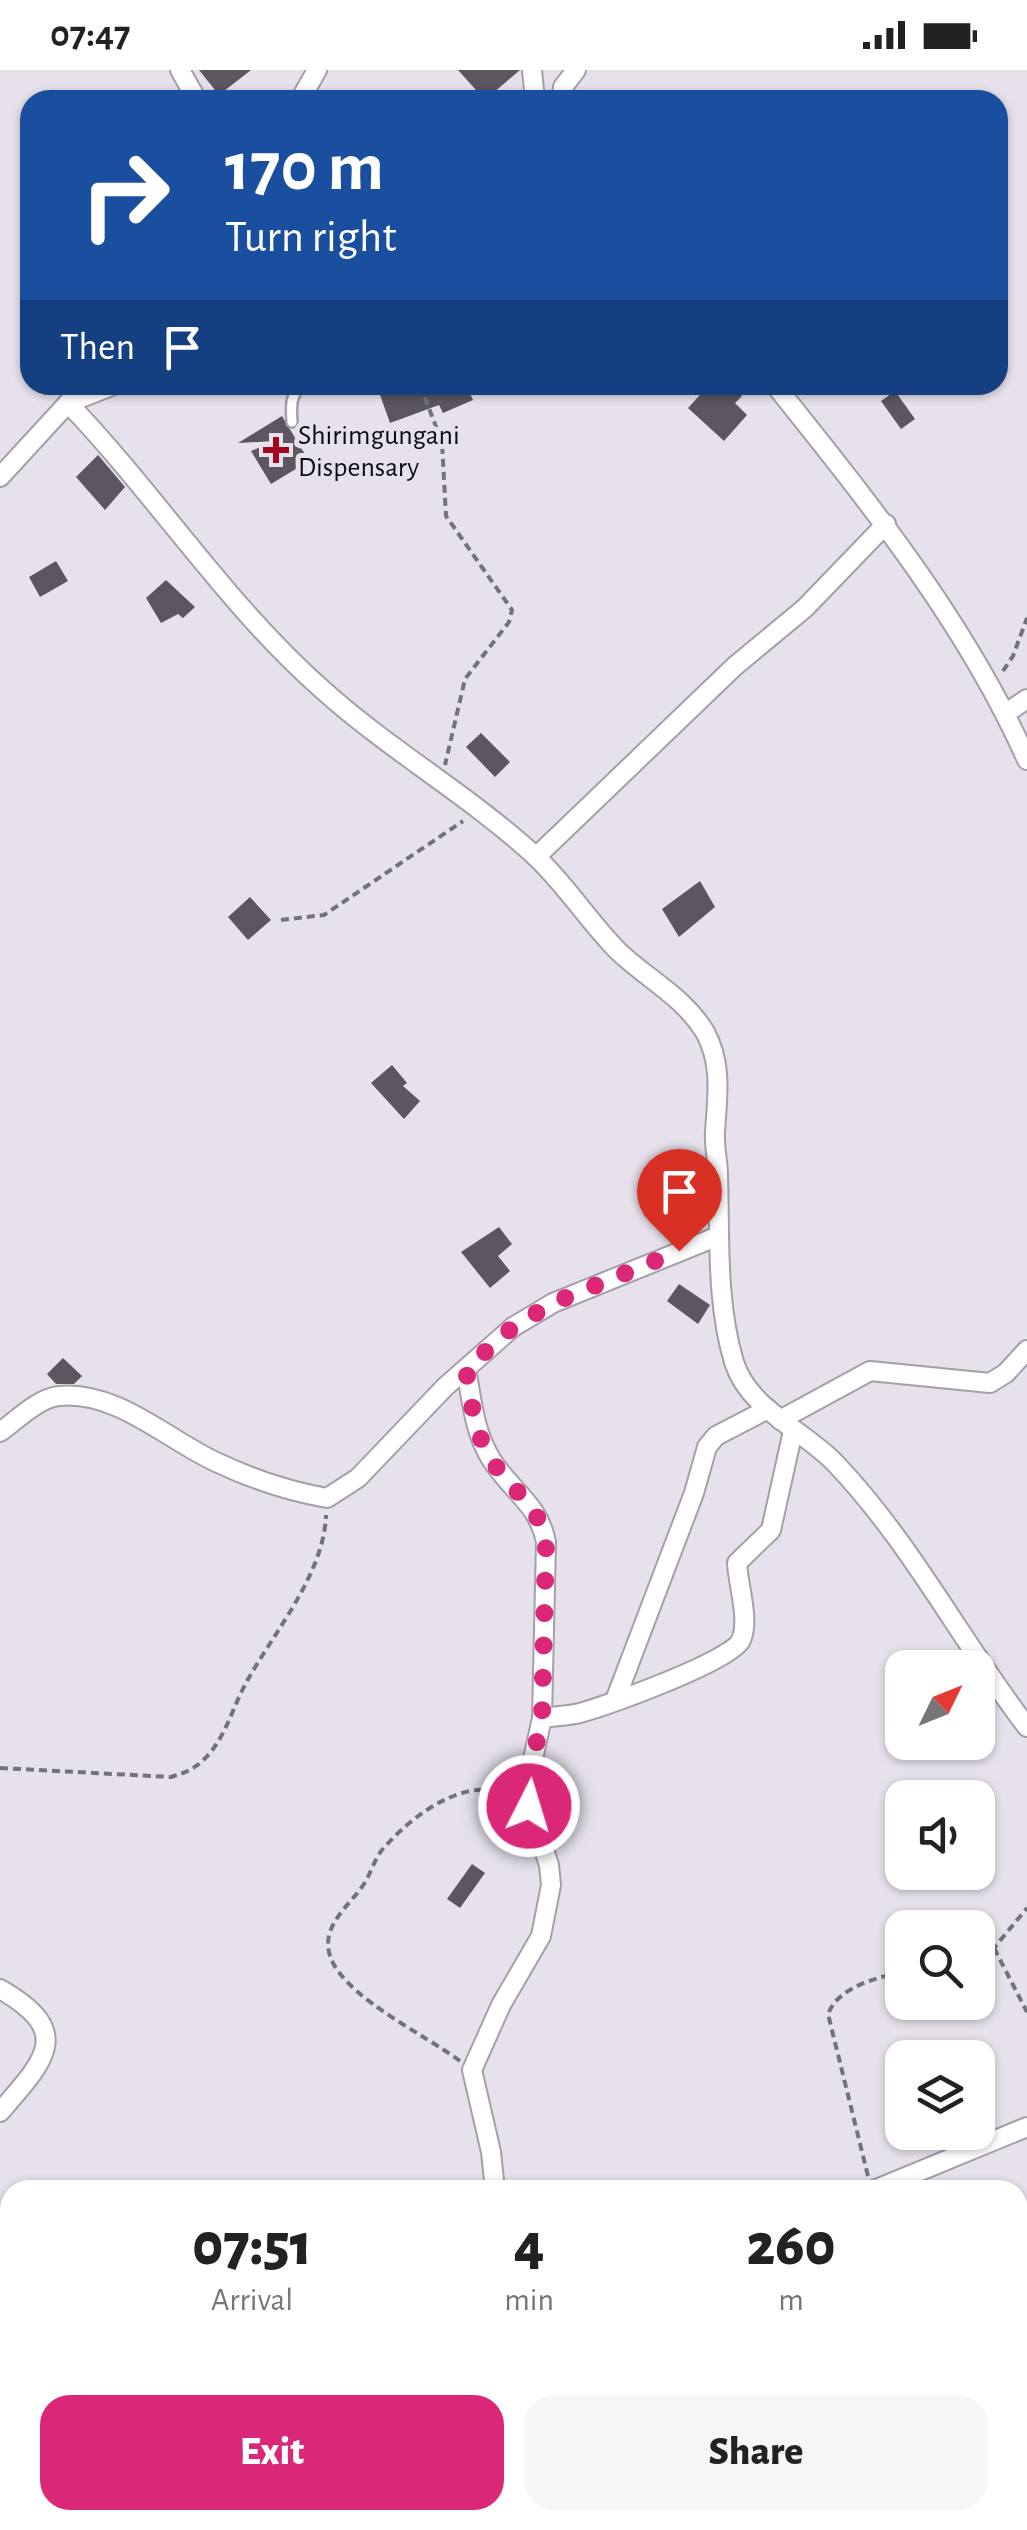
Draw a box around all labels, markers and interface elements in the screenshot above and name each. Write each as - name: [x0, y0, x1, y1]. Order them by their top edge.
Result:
- text: 07:47: [50, 16, 130, 54]
- icon: right: [60, 130, 190, 260]
- text: 170 m: [225, 133, 384, 203]
- text: Turn right: [225, 215, 397, 260]
- icon: arrive: [155, 320, 210, 375]
- text: Then: [60, 329, 135, 367]
- place label: Shirimgungani Dispensary: [298, 422, 460, 482]
- marker: Shirimgungani Dispensary: [263, 437, 289, 463]
- pin: [637, 1149, 722, 1252]
- icon: arrive: [652, 1164, 707, 1219]
- north arrow: [885, 1650, 995, 1760]
- map controls: [885, 1650, 995, 2150]
- position arrow: [477, 1754, 581, 1858]
- button: sound: [885, 1780, 995, 1890]
- button: search: [885, 1910, 995, 2020]
- button: layers: [885, 2040, 995, 2150]
- text: 07:51: [192, 2216, 312, 2276]
- text: 4: [514, 2216, 545, 2276]
- text: 260: [746, 2216, 836, 2276]
- text: Arrival: [211, 2284, 293, 2316]
- text: min: [504, 2284, 554, 2316]
- text: m: [778, 2284, 804, 2316]
- button: Exit: [40, 2395, 504, 2510]
- button: Share: [524, 2395, 988, 2510]

